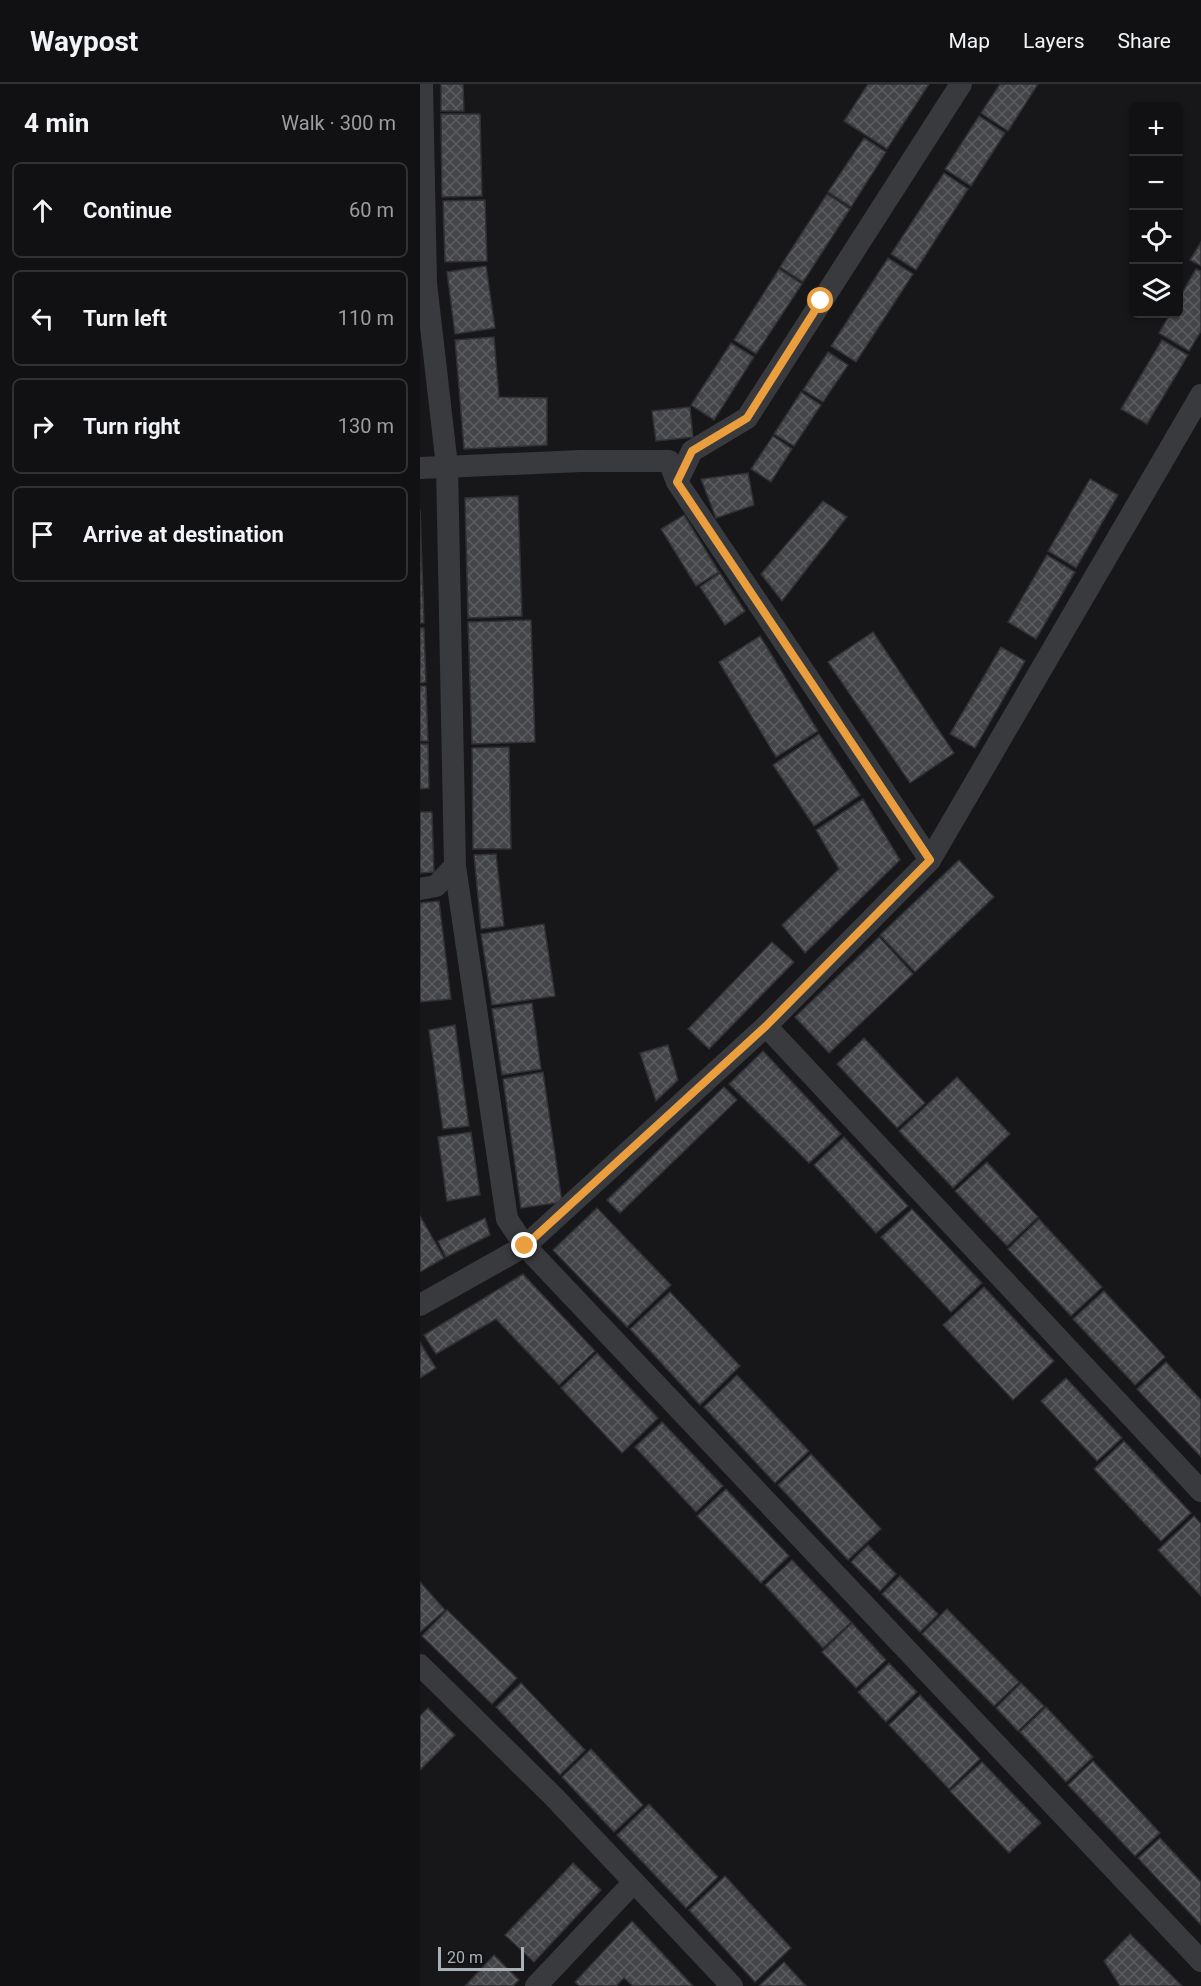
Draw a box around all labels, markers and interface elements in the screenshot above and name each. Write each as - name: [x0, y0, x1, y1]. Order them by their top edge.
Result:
- text: Waypost: [30, 25, 138, 58]
- text: Map: [948, 29, 990, 53]
- text: Layers: [1023, 29, 1084, 53]
- text: Share: [1117, 29, 1171, 53]
- map controls: [1129, 102, 1183, 318]
- button: +: [1129, 102, 1183, 156]
- text: 4 min: [24, 108, 89, 138]
- text: Walk · 300 m: [281, 111, 396, 135]
- button: −: [1129, 156, 1183, 210]
- icon: ahead: [26, 194, 59, 227]
- text: Continue: [83, 198, 172, 223]
- text: 60 m: [349, 198, 394, 222]
- button: locate: [1129, 210, 1183, 264]
- button: layers: [1129, 264, 1183, 318]
- route start: [807, 287, 833, 313]
- icon: left: [26, 302, 59, 335]
- text: Turn left: [83, 306, 167, 331]
- text: 110 m: [338, 306, 394, 330]
- icon: right: [26, 410, 59, 443]
- text: Turn right: [83, 414, 180, 439]
- text: 130 m: [338, 414, 394, 438]
- icon: arrive: [26, 518, 59, 551]
- text: Arrive at destination: [83, 522, 284, 547]
- route end: [511, 1232, 537, 1258]
- scale bar: [438, 1944, 524, 1972]
- text: 20 m: [447, 1948, 483, 1967]

